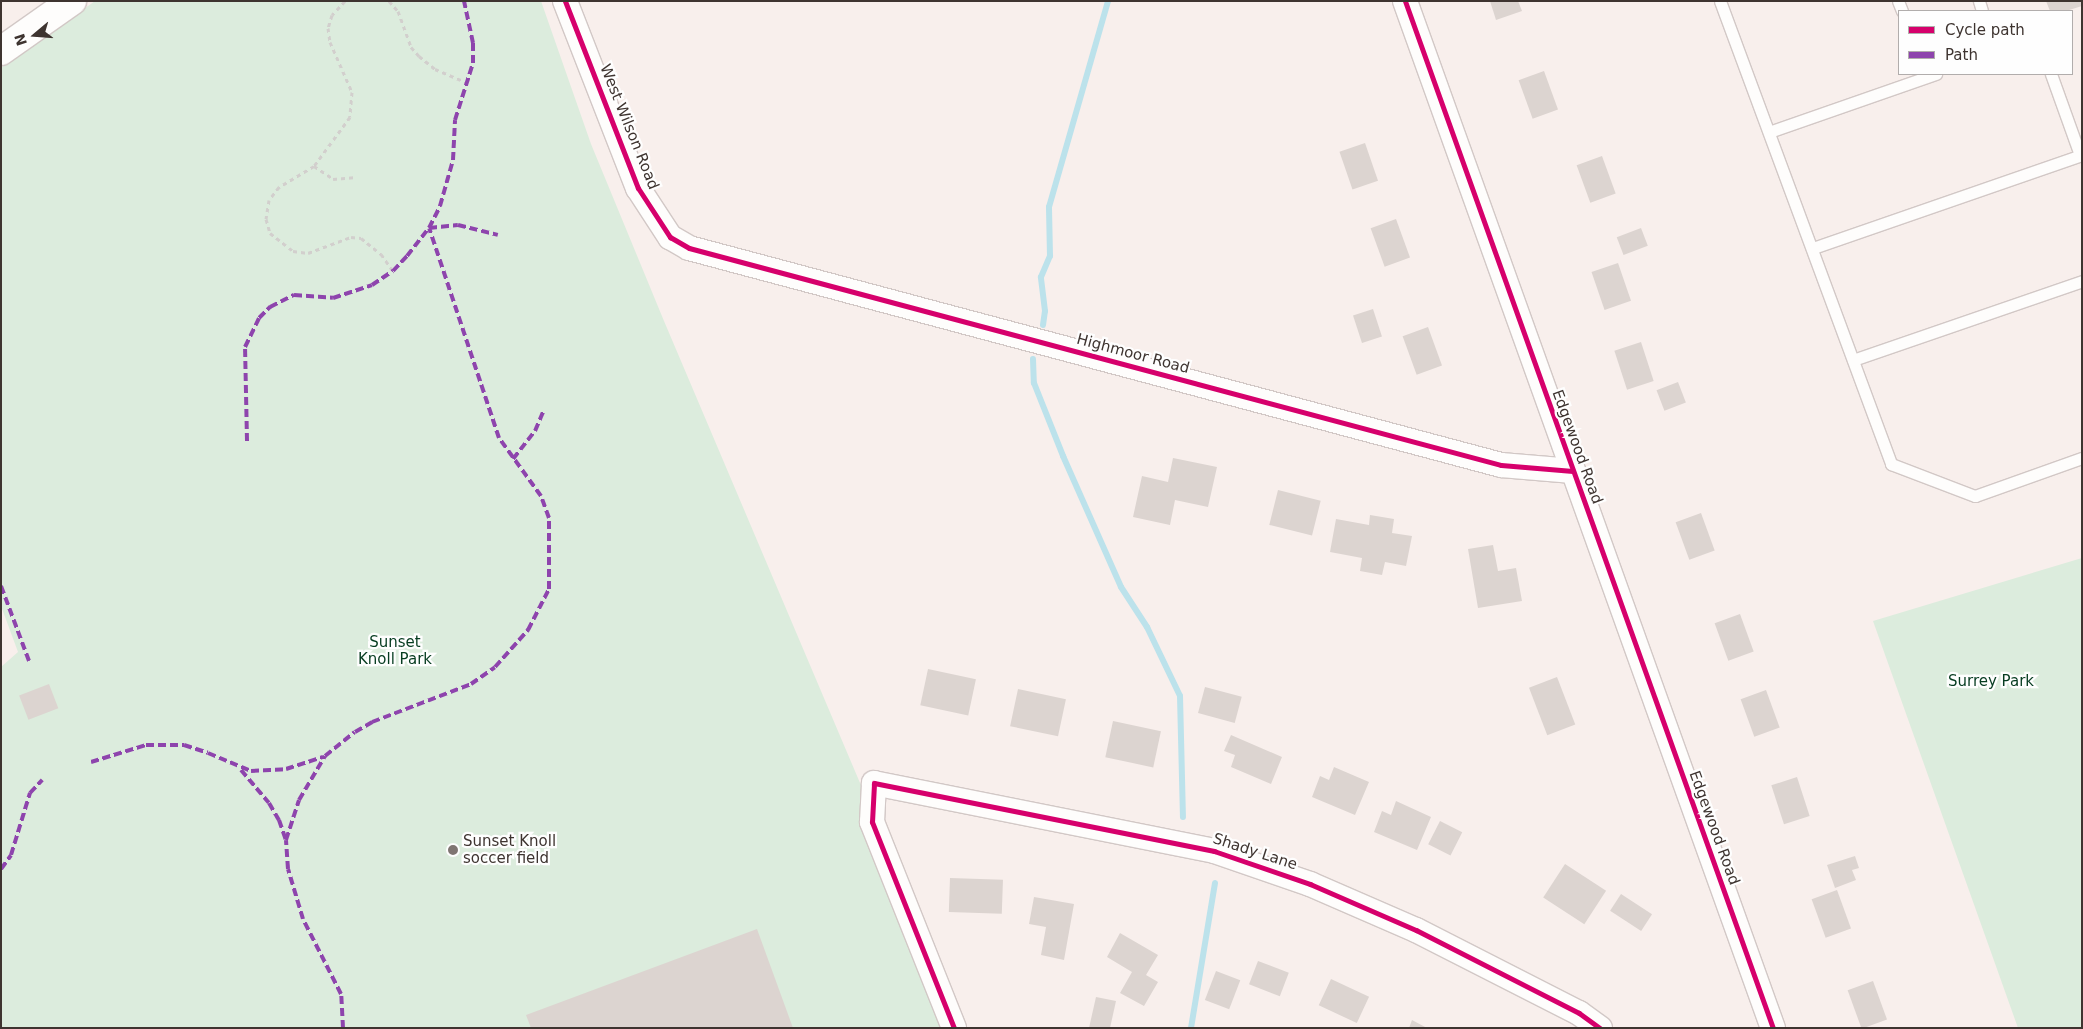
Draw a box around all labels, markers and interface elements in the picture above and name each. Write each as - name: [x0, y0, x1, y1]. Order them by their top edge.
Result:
- north arrow: [10, 10, 60, 60]
- legend: [1898, 10, 2073, 75]
- text: Cycle path: [1945, 21, 2025, 39]
- text: N: [11, 32, 30, 48]
- text: Path: [1945, 46, 1978, 64]
- street label: West Wilson Road: [596, 62, 662, 192]
- street label: Highmoor Road: [1075, 330, 1191, 378]
- street label: Edgewood Road: [1548, 387, 1606, 507]
- park label: Sunset Knoll Park: [358, 633, 432, 668]
- park label: Surrey Park: [1948, 673, 2034, 691]
- street label: Edgewood Road: [1685, 768, 1743, 888]
- street label: Shady Lane: [1211, 830, 1299, 874]
- place label: Sunset Knoll soccer field: [463, 832, 556, 867]
- marker: Sunset Knoll soccer field: [447, 844, 459, 856]

